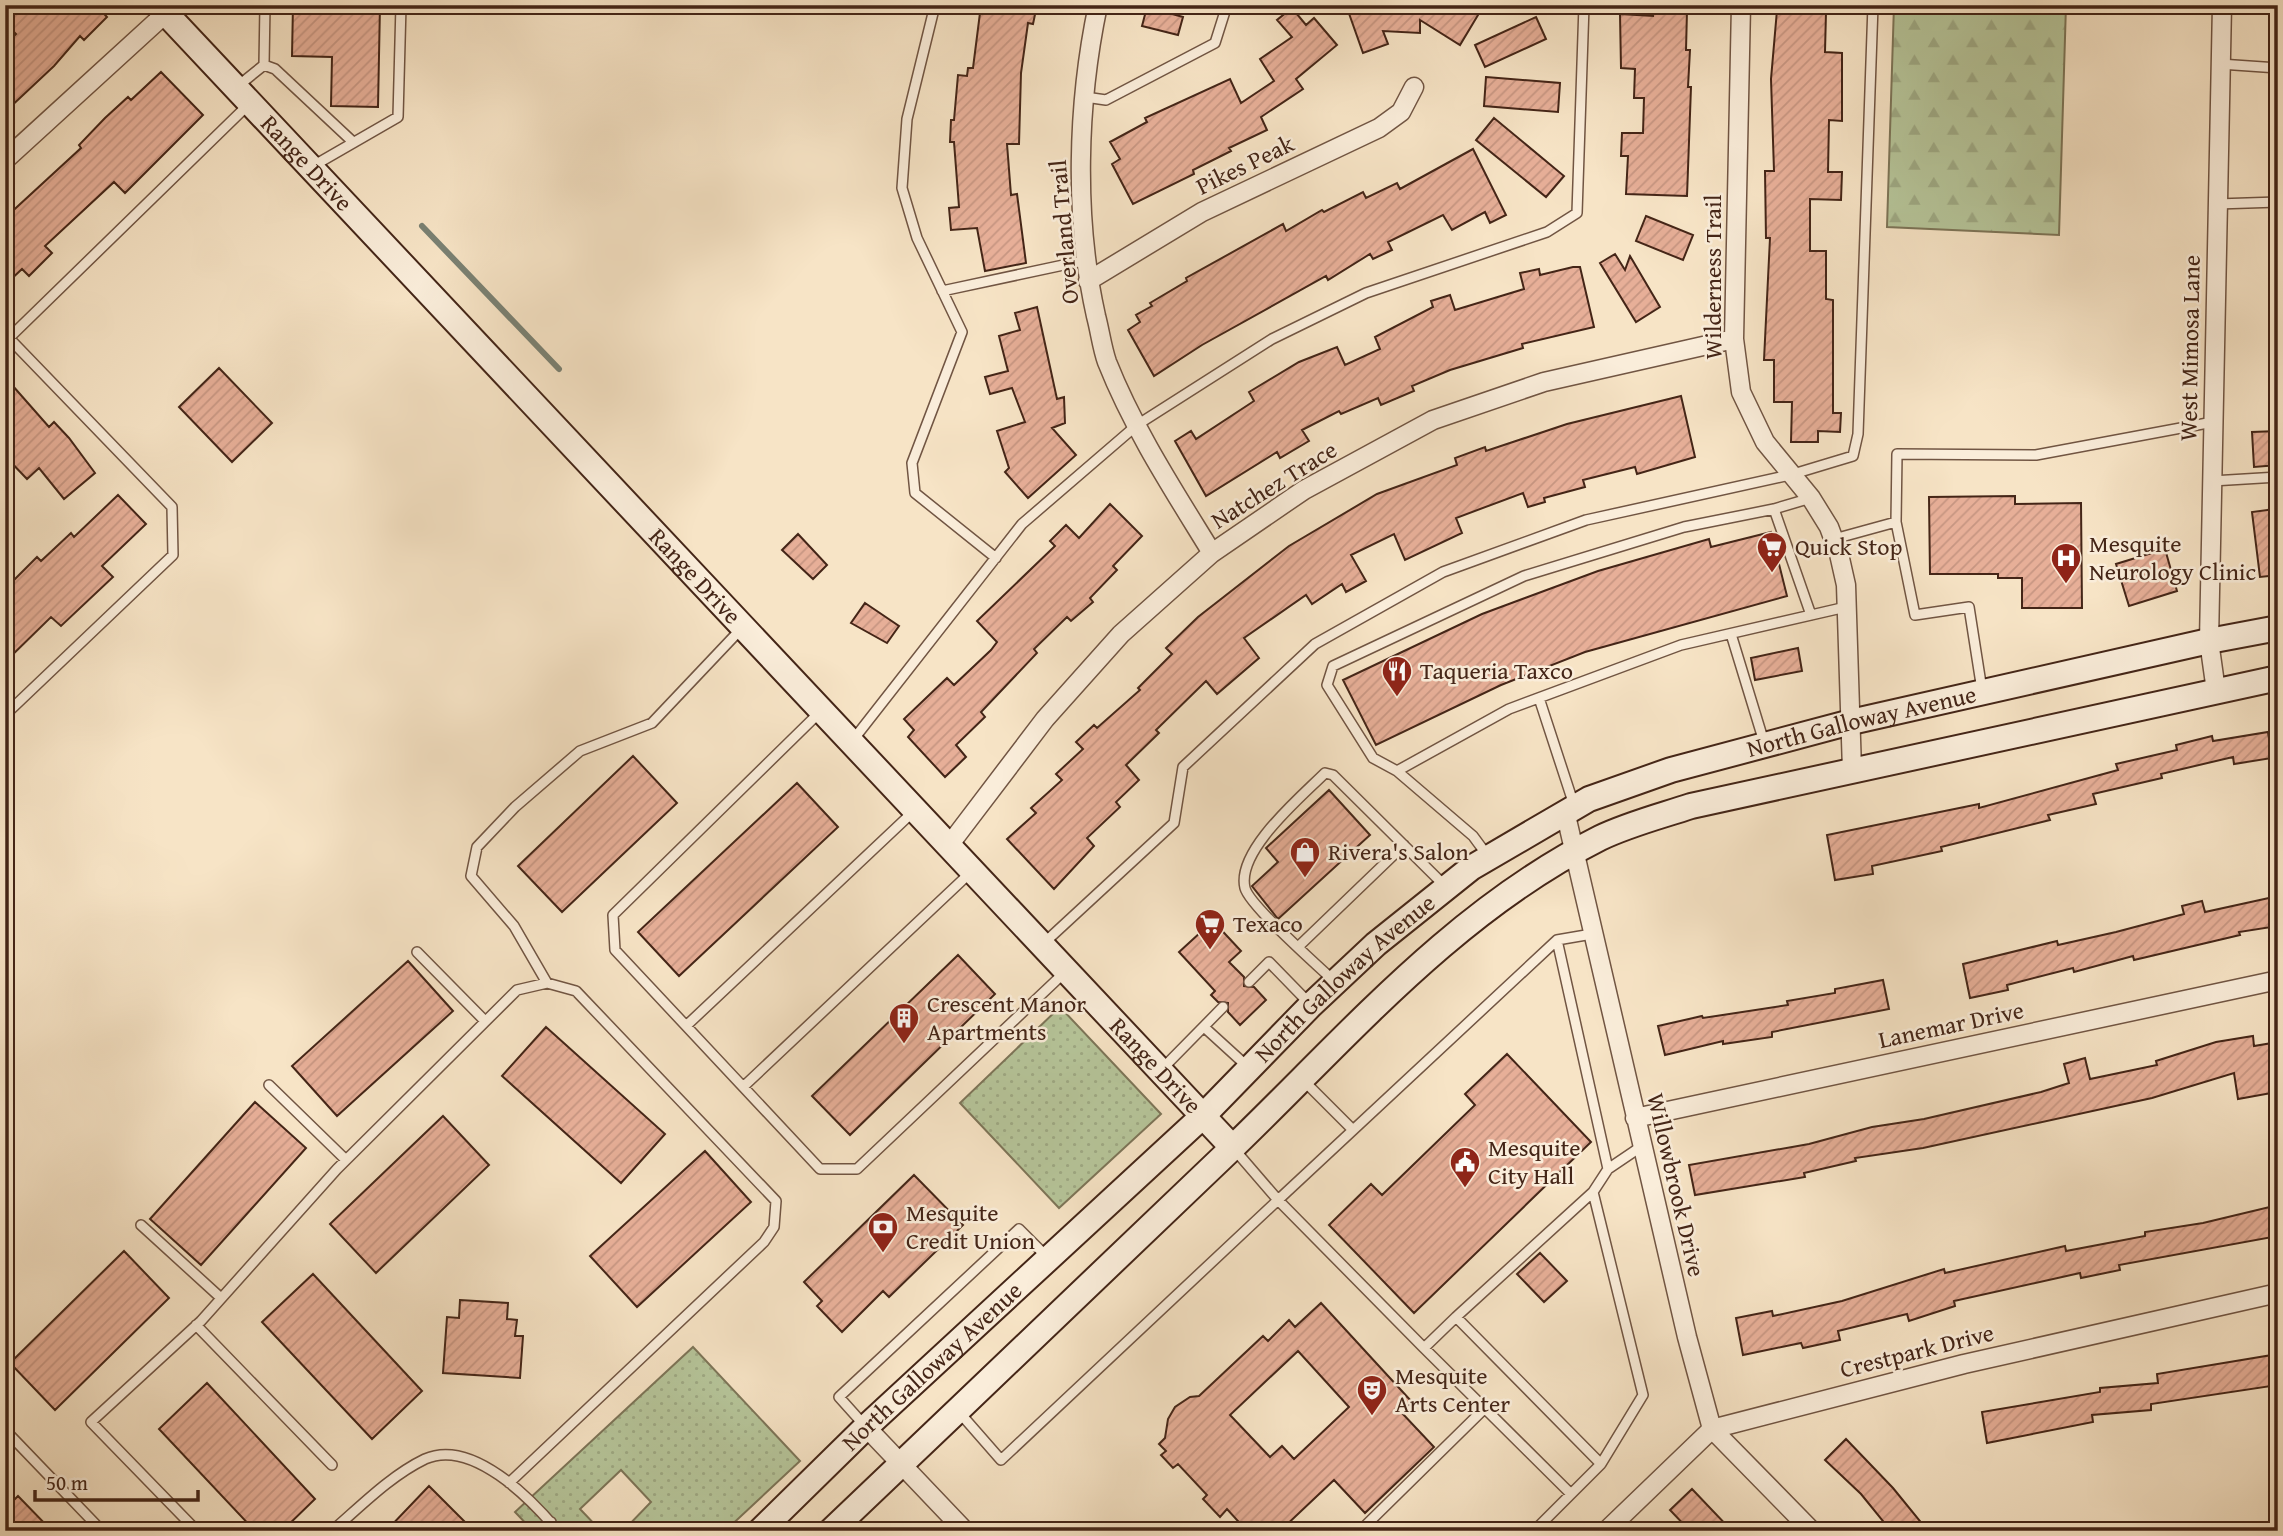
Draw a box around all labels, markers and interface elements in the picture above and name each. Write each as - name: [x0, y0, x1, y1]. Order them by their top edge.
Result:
- street label: Range Drive: [253, 107, 361, 219]
- street label: Pikes Peak: [1190, 125, 1300, 203]
- street label: Overland Trail: [1040, 158, 1087, 306]
- street label: Wilderness Trail: [1695, 194, 1730, 359]
- street label: West Mimosa Lane: [2170, 255, 2209, 441]
- street label: Natchez Trace: [1204, 432, 1344, 537]
- street label: Range Drive: [641, 520, 750, 632]
- place label: Mesquite Neurology Clinic: [2089, 526, 2257, 589]
- place label: Quick Stop: [1795, 529, 1902, 564]
- supermarket icon: Quick Stop: [1755, 530, 1789, 574]
- hospital icon: Mesquite Neurology Clinic: [2049, 541, 2083, 585]
- place label: Taqueria Taxco: [1420, 653, 1573, 688]
- restaurant icon: Taqueria Taxco: [1380, 654, 1414, 698]
- street label: North Galloway Avenue: [1743, 676, 1979, 766]
- place label: Rivera's Salon: [1328, 834, 1469, 869]
- shop icon: Rivera's Salon: [1288, 835, 1322, 879]
- street label: North Galloway Avenue: [1246, 885, 1442, 1070]
- place label: Texaco: [1233, 906, 1303, 941]
- supermarket icon: Texaco: [1193, 907, 1227, 951]
- place label: Crescent Manor Apartments: [927, 986, 1086, 1049]
- street label: Lanemar Drive: [1875, 992, 2027, 1057]
- building icon: Crescent Manor Apartments: [887, 1001, 921, 1045]
- street label: Range Drive: [1102, 1009, 1210, 1121]
- street label: Willowbrook Drive: [1638, 1090, 1715, 1280]
- place label: Mesquite City Hall: [1488, 1130, 1581, 1193]
- public building icon: Mesquite City Hall: [1448, 1145, 1482, 1189]
- place label: Mesquite Credit Union: [906, 1195, 1035, 1258]
- bank icon: Mesquite Credit Union: [866, 1210, 900, 1254]
- street label: North Galloway Avenue: [833, 1273, 1030, 1459]
- street label: Crestpark Drive: [1836, 1315, 1997, 1387]
- place label: Mesquite Arts Center: [1395, 1358, 1510, 1421]
- theatre icon: Mesquite Arts Center: [1355, 1373, 1389, 1417]
- scale bar: [35, 1459, 198, 1503]
- text: 50 m: [46, 1467, 88, 1498]

